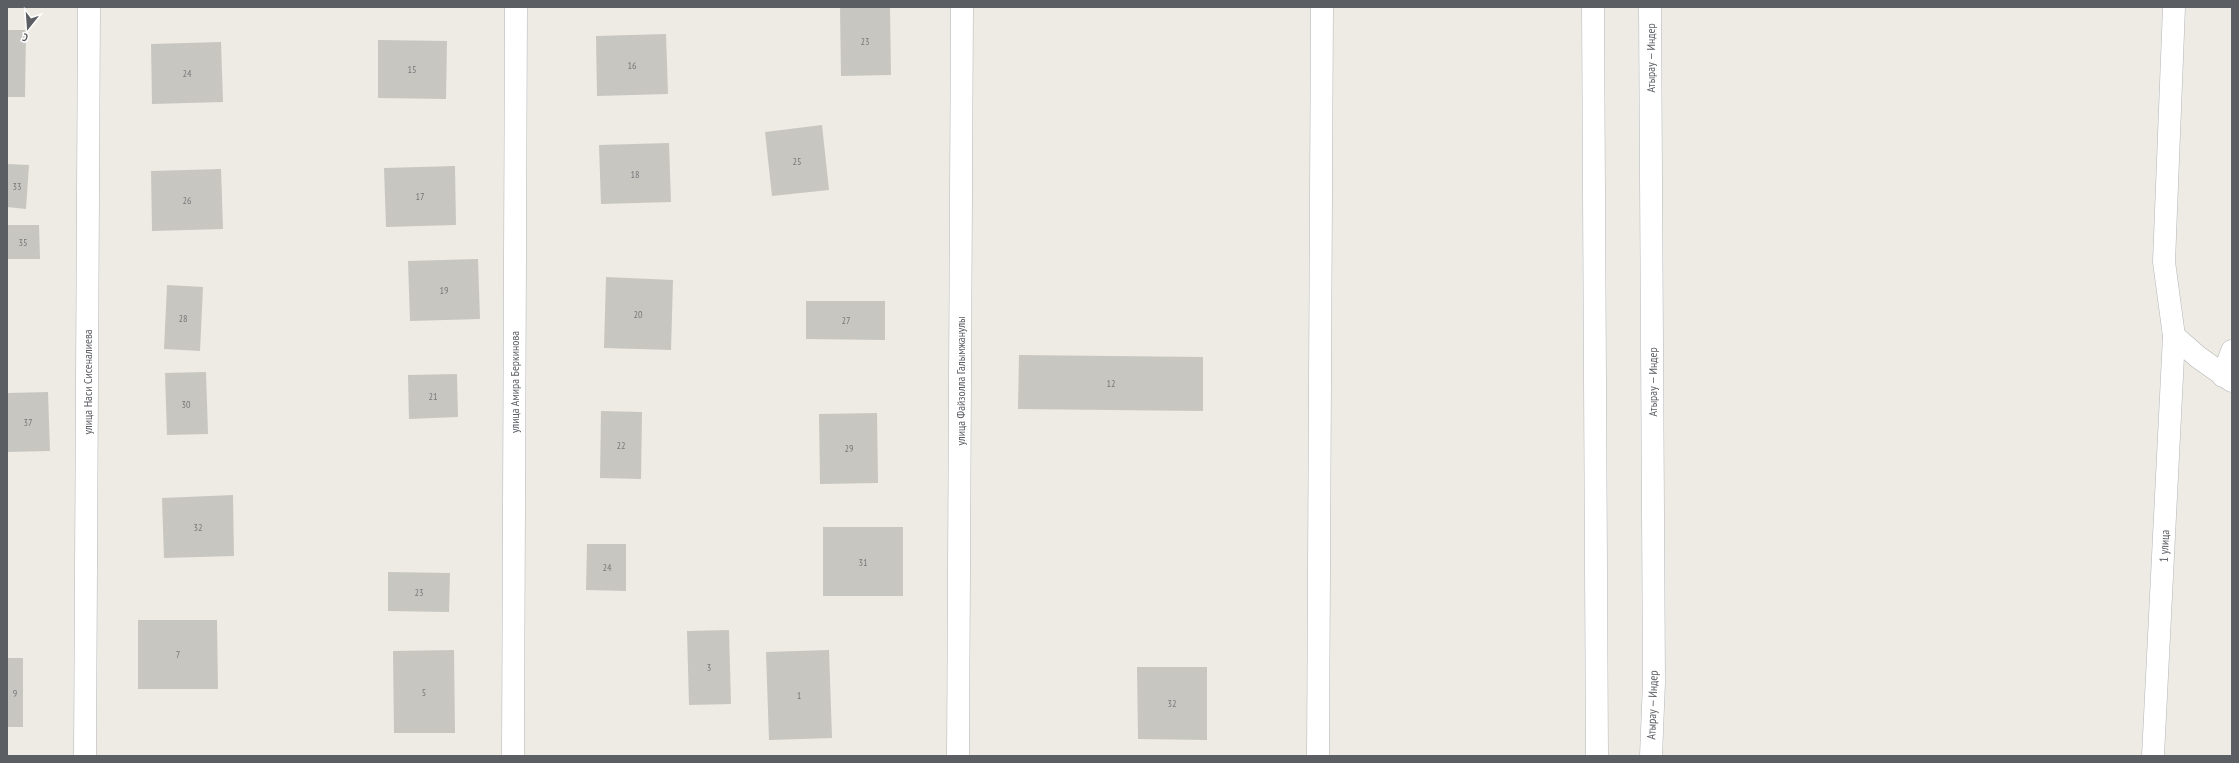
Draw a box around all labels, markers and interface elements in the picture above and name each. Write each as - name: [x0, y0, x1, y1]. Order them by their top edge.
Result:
- north arrow: [8, 8, 48, 48]
- street label: Атырау — Индер: [1643, 23, 1658, 93]
- text: С: [21, 30, 30, 45]
- house number: 23: [861, 35, 870, 48]
- house number: 16: [628, 59, 637, 72]
- house number: 15: [408, 63, 417, 76]
- house number: 24: [183, 67, 192, 80]
- house number: 25: [793, 155, 802, 168]
- house number: 18: [631, 168, 640, 181]
- house number: 33: [13, 180, 22, 193]
- house number: 17: [416, 190, 425, 203]
- house number: 26: [183, 194, 192, 207]
- house number: 35: [19, 236, 28, 249]
- house number: 19: [440, 284, 449, 297]
- house number: 20: [634, 308, 643, 321]
- house number: 28: [179, 312, 188, 325]
- house number: 27: [842, 314, 851, 327]
- street label: улица Файзолла Галымжанулы: [953, 316, 968, 446]
- street label: улица Наси Сисеналиева: [80, 329, 95, 435]
- street label: улица Амира Беркинова: [507, 331, 522, 433]
- street label: Атырау — Индер: [1645, 347, 1660, 417]
- house number: 12: [1107, 377, 1116, 390]
- house number: 21: [429, 390, 438, 403]
- house number: 30: [182, 398, 191, 411]
- house number: 37: [24, 416, 33, 429]
- house number: 22: [617, 439, 626, 452]
- house number: 29: [845, 442, 854, 455]
- house number: 32: [194, 521, 203, 534]
- street label: 1 улица: [2156, 529, 2172, 563]
- house number: 31: [859, 556, 868, 569]
- house number: 24: [603, 561, 612, 574]
- house number: 23: [415, 586, 424, 599]
- house number: 7: [176, 648, 180, 661]
- house number: 3: [707, 661, 711, 674]
- street label: Атырау — Индер: [1643, 670, 1661, 740]
- house number: 5: [422, 686, 426, 699]
- house number: 9: [13, 687, 17, 700]
- house number: 1: [797, 689, 801, 702]
- house number: 32: [1168, 697, 1177, 710]

